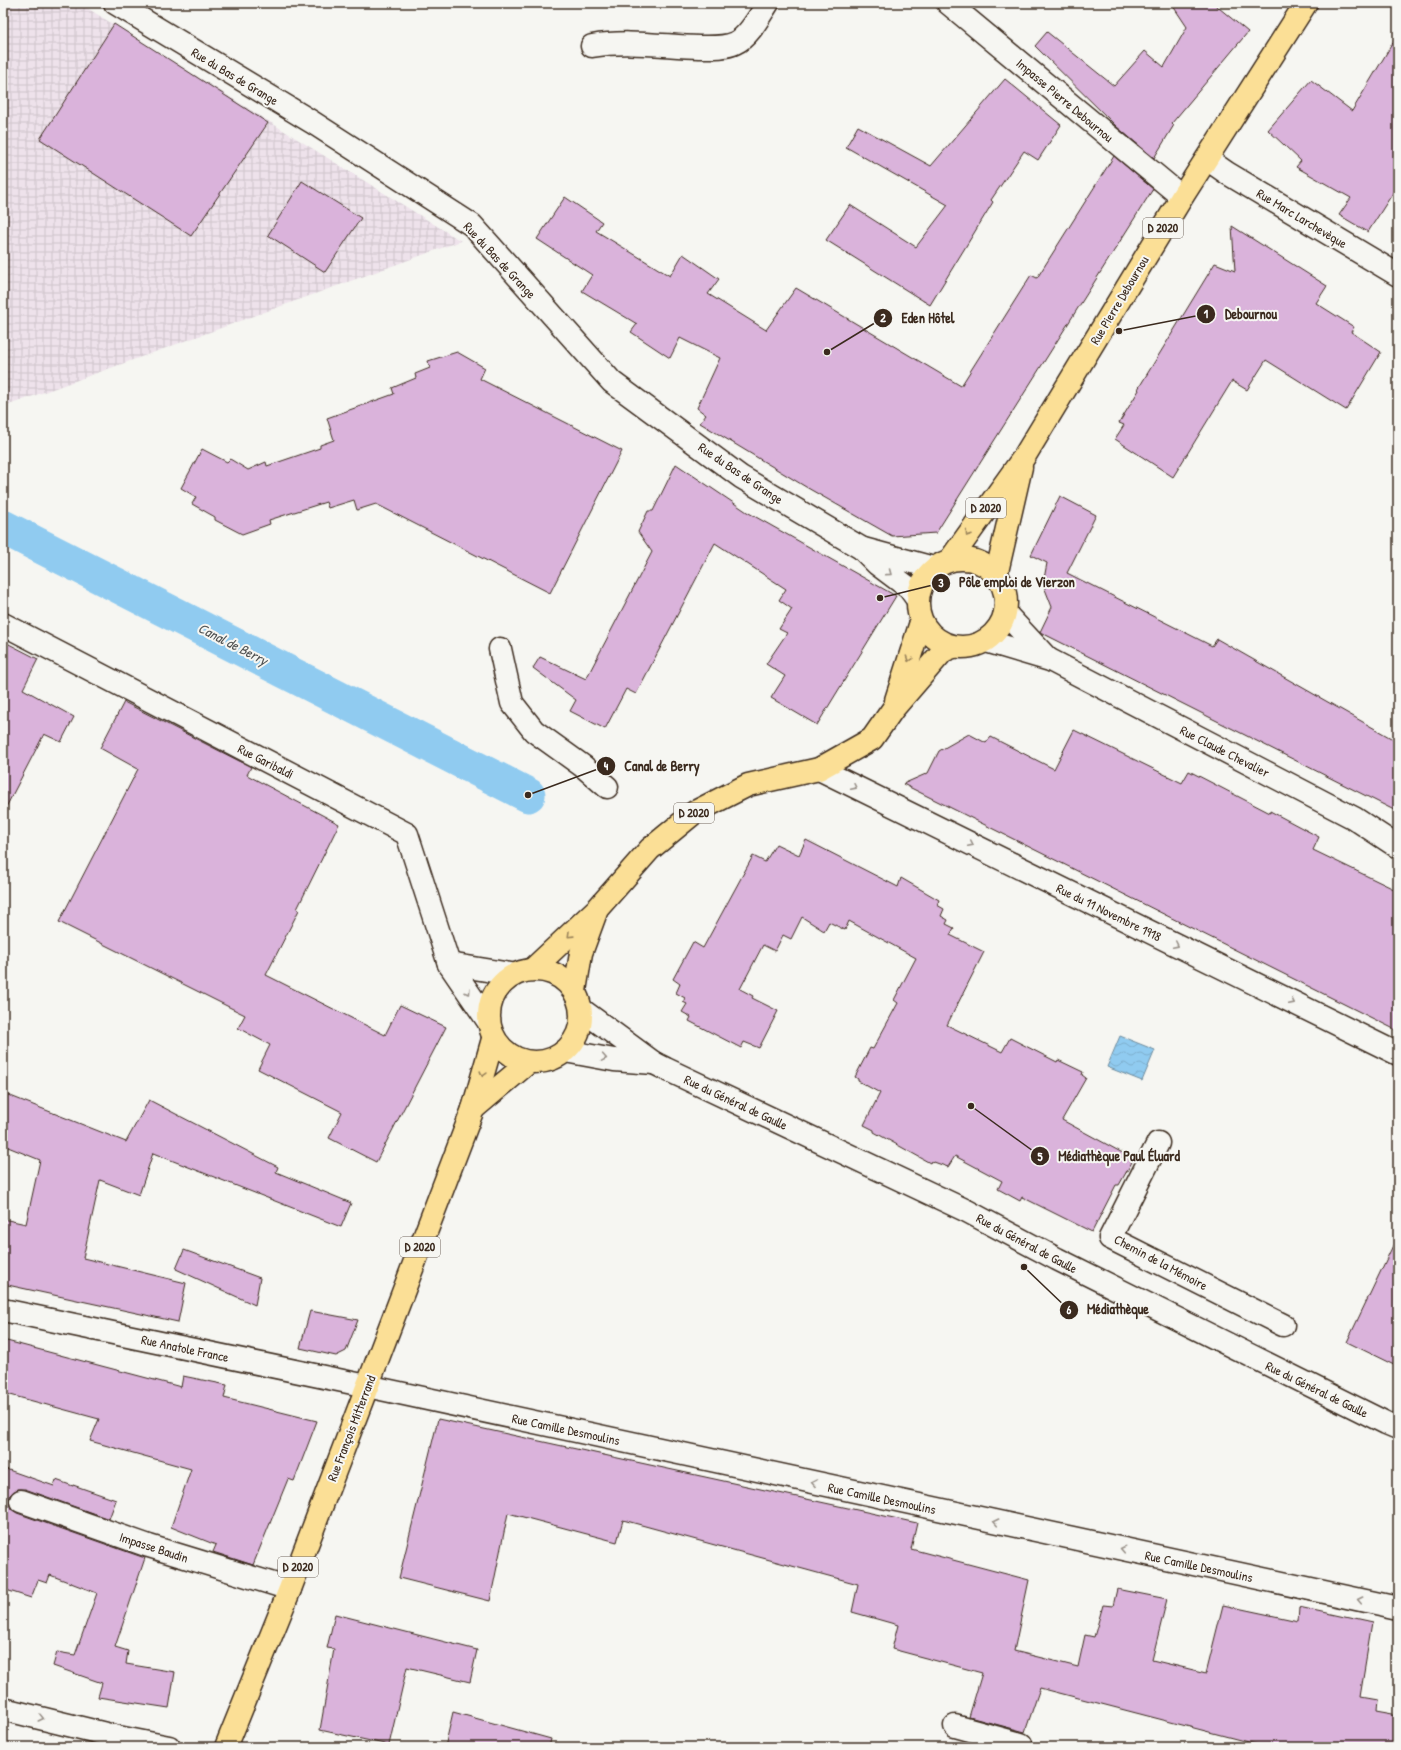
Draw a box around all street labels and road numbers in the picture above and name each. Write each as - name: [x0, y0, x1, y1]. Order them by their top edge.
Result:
- street label: Rue du Bas de Grange: [188, 43, 282, 109]
- street label: Impasse Pierre Debournou: [1013, 54, 1117, 146]
- street label: Rue Marc Larchevèque: [1253, 184, 1351, 252]
- street label: Rue du Bas de Grange: [460, 218, 540, 302]
- road number: D 2020: [1143, 218, 1183, 238]
- street label: Rue Pierre Debournou: [1085, 252, 1153, 348]
- street label: Rue du Bas de Grange: [695, 438, 787, 508]
- road number: D 2020: [966, 498, 1006, 518]
- street label: Rue Claude Chevalier: [1177, 721, 1273, 781]
- street label: Rue Garibaldi: [235, 739, 297, 783]
- road number: D 2020: [674, 803, 714, 823]
- street label: Rue du 11 Novembre 1918: [1054, 879, 1165, 945]
- street label: Rue du Général de Gaulle: [681, 1070, 791, 1134]
- street label: Rue du Général de Gaulle: [973, 1209, 1081, 1277]
- street label: Chemin de la Mémoire: [1111, 1230, 1211, 1294]
- road number: D 2020: [400, 1237, 440, 1257]
- street label: Rue Anatole France: [140, 1330, 230, 1366]
- street label: Rue du Général de Gaulle: [1263, 1356, 1371, 1422]
- street label: Rue François Mitterrand: [323, 1372, 379, 1484]
- street label: Rue Camille Desmoulins: [510, 1409, 622, 1449]
- street label: Rue Camille Desmoulins: [826, 1478, 938, 1518]
- street label: Impasse Baudin: [117, 1527, 191, 1567]
- street label: Rue Camille Desmoulins: [1143, 1546, 1255, 1586]
- road number: D 2020: [278, 1557, 318, 1577]

